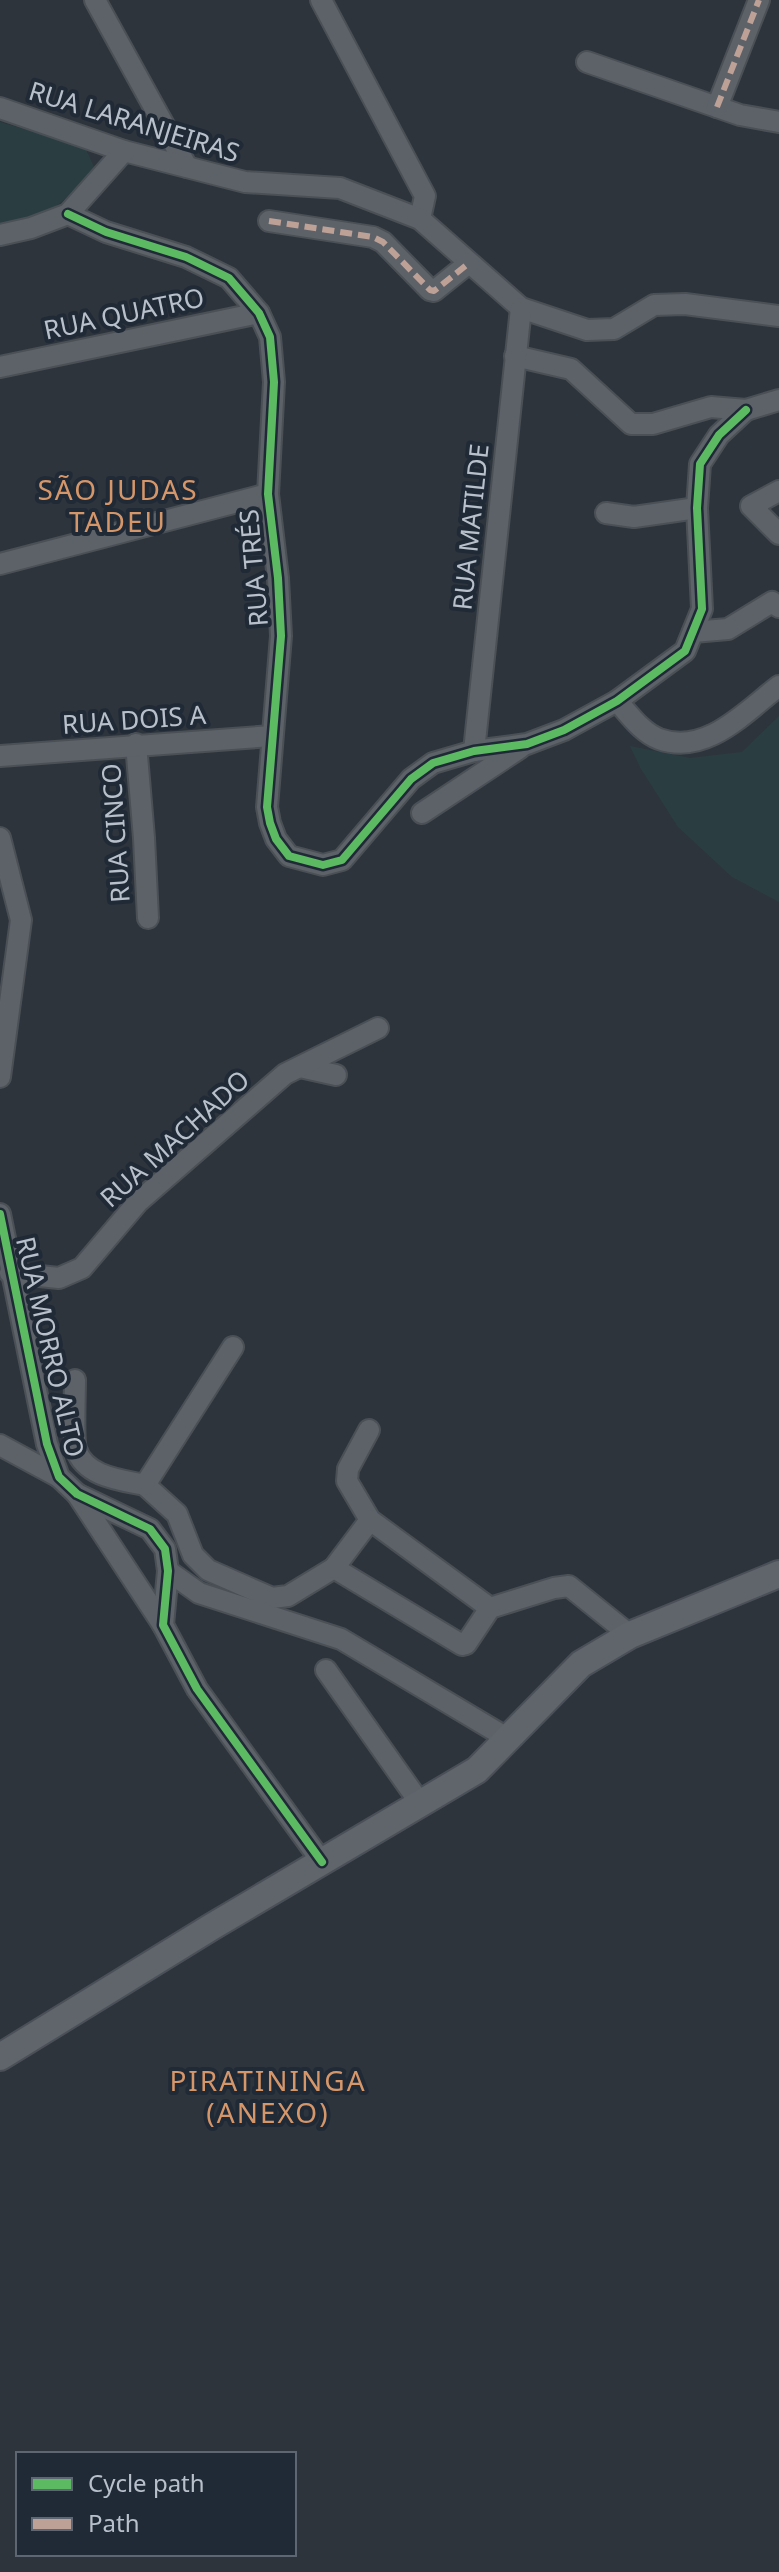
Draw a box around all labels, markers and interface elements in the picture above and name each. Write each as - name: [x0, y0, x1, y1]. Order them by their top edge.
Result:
- street label: RUA LARANJEIRAS: [25, 72, 244, 170]
- street label: RUA QUATRO: [40, 278, 207, 348]
- street label: RUA MATILDE: [443, 442, 497, 612]
- district label: SÃO JUDAS TADEU: [37, 470, 199, 540]
- street label: RUA TRÉS: [230, 508, 276, 628]
- street label: RUA DOIS A: [61, 696, 207, 742]
- street label: RUA CINCO: [92, 762, 138, 904]
- street label: RUA MACHADO: [92, 1061, 257, 1215]
- street label: RUA MORRO ALTO: [8, 1233, 94, 1461]
- district label: PIRATININGA (ANEXO): [169, 2061, 367, 2131]
- legend: [16, 2452, 296, 2556]
- text: Cycle path: [88, 2466, 205, 2499]
- text: Path: [88, 2506, 139, 2539]

